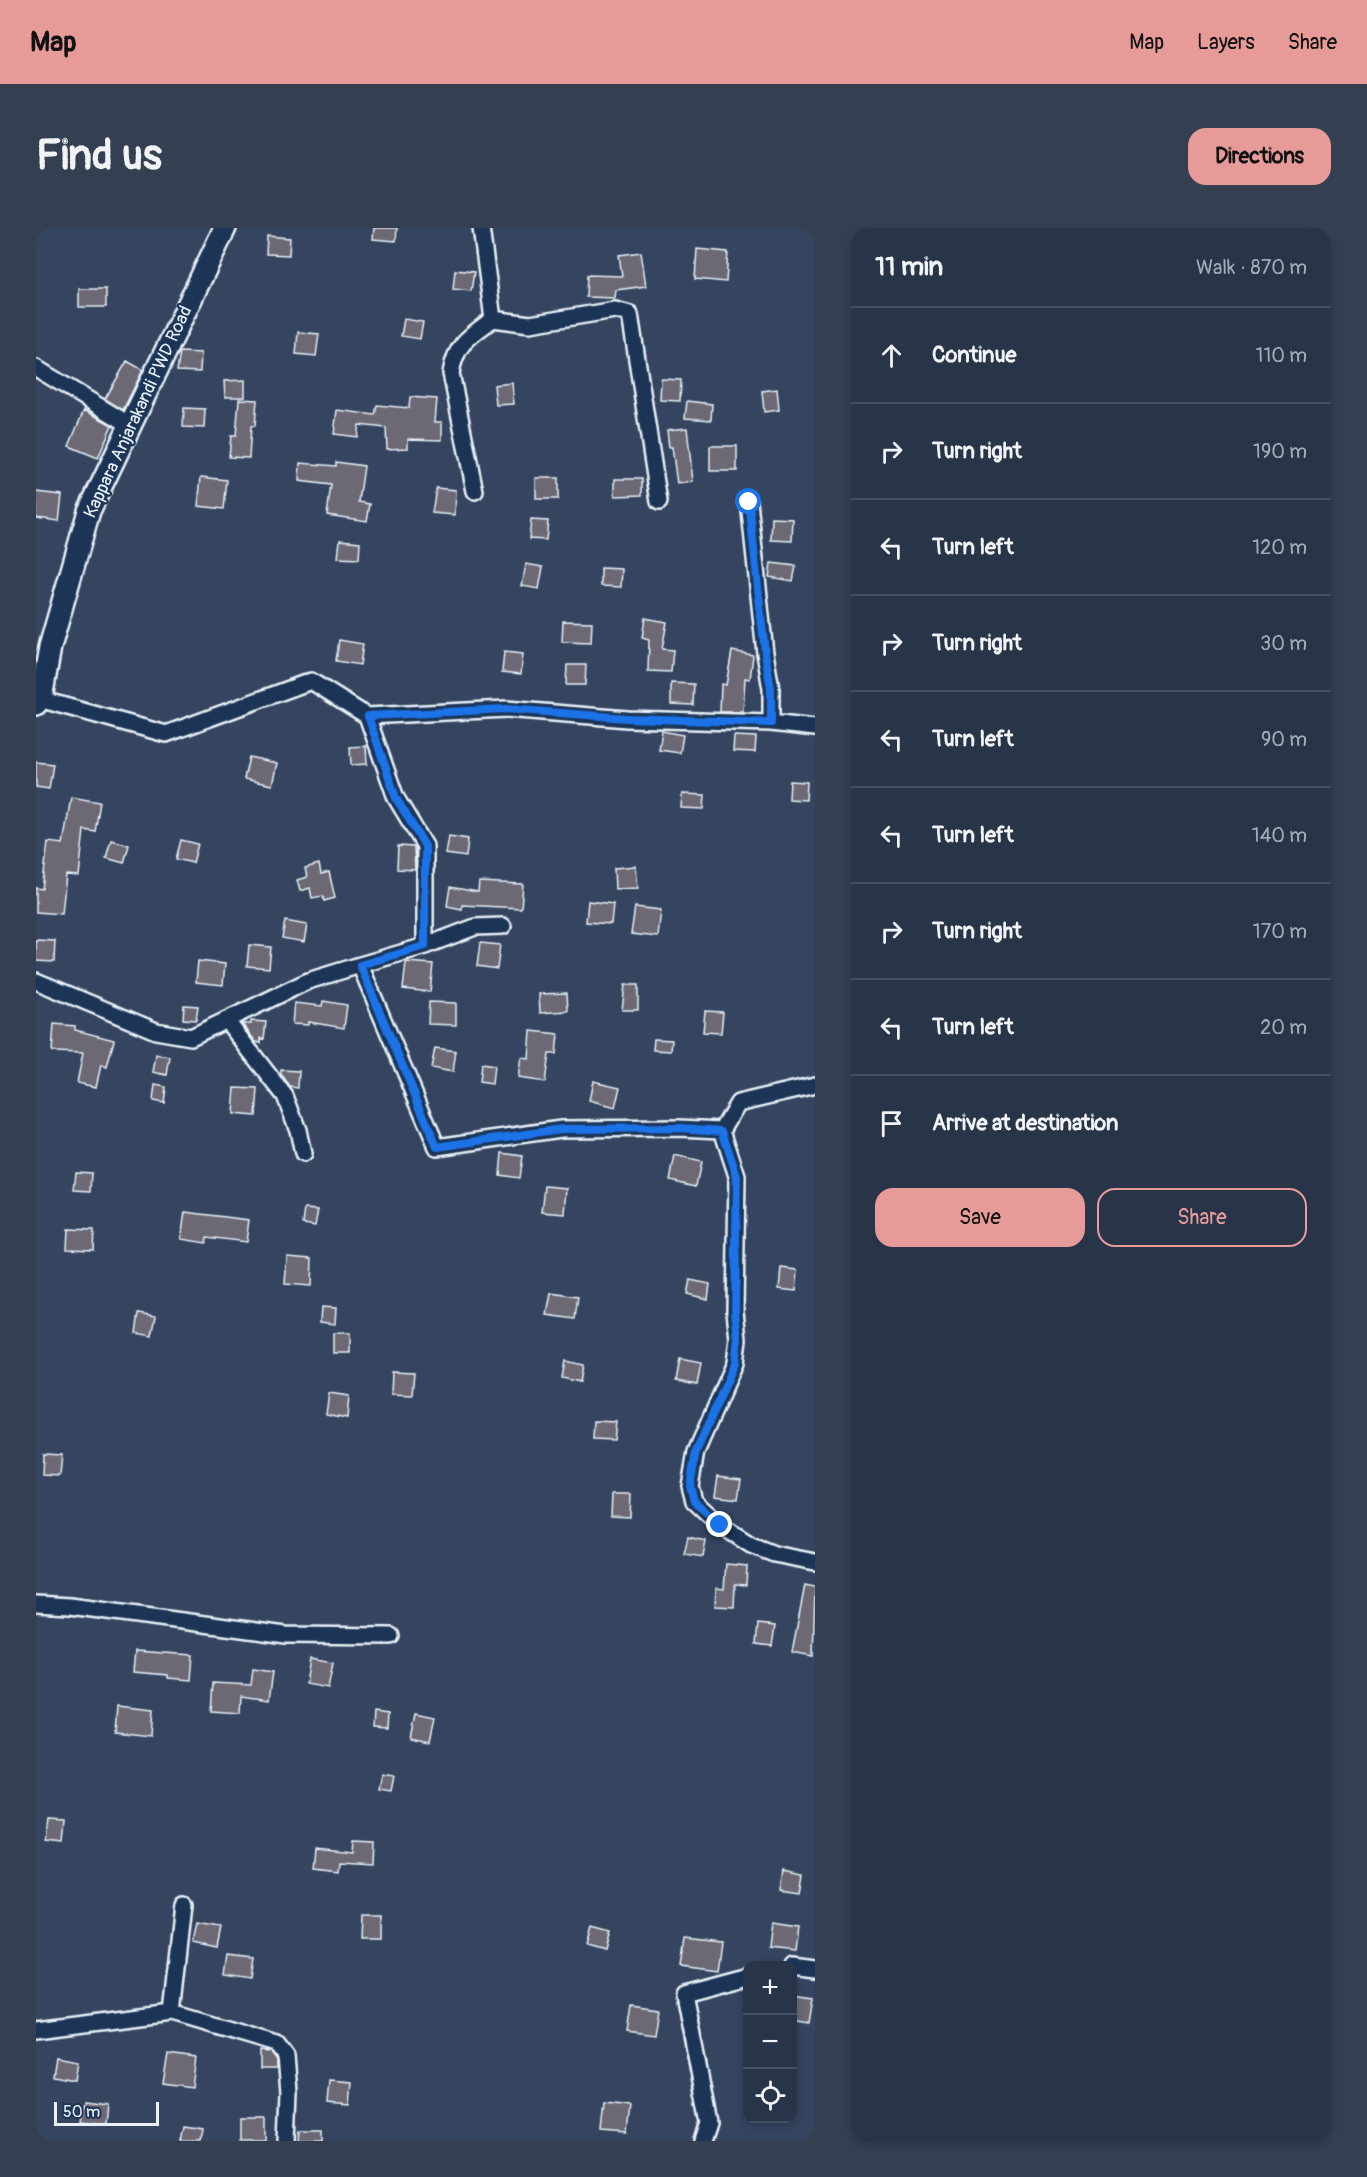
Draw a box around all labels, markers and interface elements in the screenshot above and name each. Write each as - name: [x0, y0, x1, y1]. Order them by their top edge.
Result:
- text: Map: [30, 25, 76, 60]
- text: Map: [1129, 29, 1164, 56]
- text: Layers: [1197, 29, 1255, 56]
- text: Share: [1288, 29, 1337, 56]
- button: Directions: [1188, 128, 1331, 185]
- text: Find us: [36, 130, 162, 182]
- text: 11 min: [875, 251, 943, 283]
- text: Walk · 870 m: [1196, 255, 1307, 280]
- street label: Kappara Anjarakandi PWD Road: [79, 302, 197, 522]
- icon: ahead: [875, 339, 908, 372]
- text: Continue: [932, 341, 1016, 369]
- text: 110 m: [1256, 343, 1307, 368]
- icon: right: [875, 435, 908, 468]
- text: Turn right: [932, 437, 1022, 465]
- text: 190 m: [1253, 439, 1307, 464]
- route start: [735, 488, 761, 514]
- icon: left: [875, 531, 908, 564]
- text: Turn left: [932, 533, 1014, 561]
- text: 120 m: [1252, 535, 1307, 560]
- icon: right: [875, 627, 908, 660]
- text: Turn right: [932, 629, 1022, 657]
- text: 30 m: [1260, 631, 1307, 656]
- icon: left: [875, 723, 908, 756]
- text: Turn left: [932, 725, 1014, 753]
- text: 90 m: [1261, 727, 1307, 752]
- icon: left: [875, 819, 908, 852]
- text: Turn left: [932, 821, 1014, 849]
- text: 140 m: [1252, 823, 1307, 848]
- icon: right: [875, 915, 908, 948]
- text: Turn right: [932, 917, 1022, 945]
- text: 170 m: [1253, 919, 1307, 944]
- icon: left: [875, 1011, 908, 1044]
- text: Turn left: [932, 1013, 1014, 1041]
- text: 20 m: [1260, 1015, 1307, 1040]
- icon: arrive: [875, 1107, 908, 1140]
- text: Arrive at destination: [932, 1109, 1118, 1137]
- button: Save: [875, 1188, 1085, 1247]
- button: Share: [1097, 1188, 1307, 1247]
- route end: [706, 1511, 732, 1537]
- map controls: [743, 1961, 797, 2123]
- button: +: [743, 1961, 797, 2015]
- button: −: [743, 2015, 797, 2069]
- button: locate: [743, 2069, 797, 2123]
- scale bar: [54, 2099, 159, 2126]
- text: 50 m: [63, 2102, 100, 2122]

